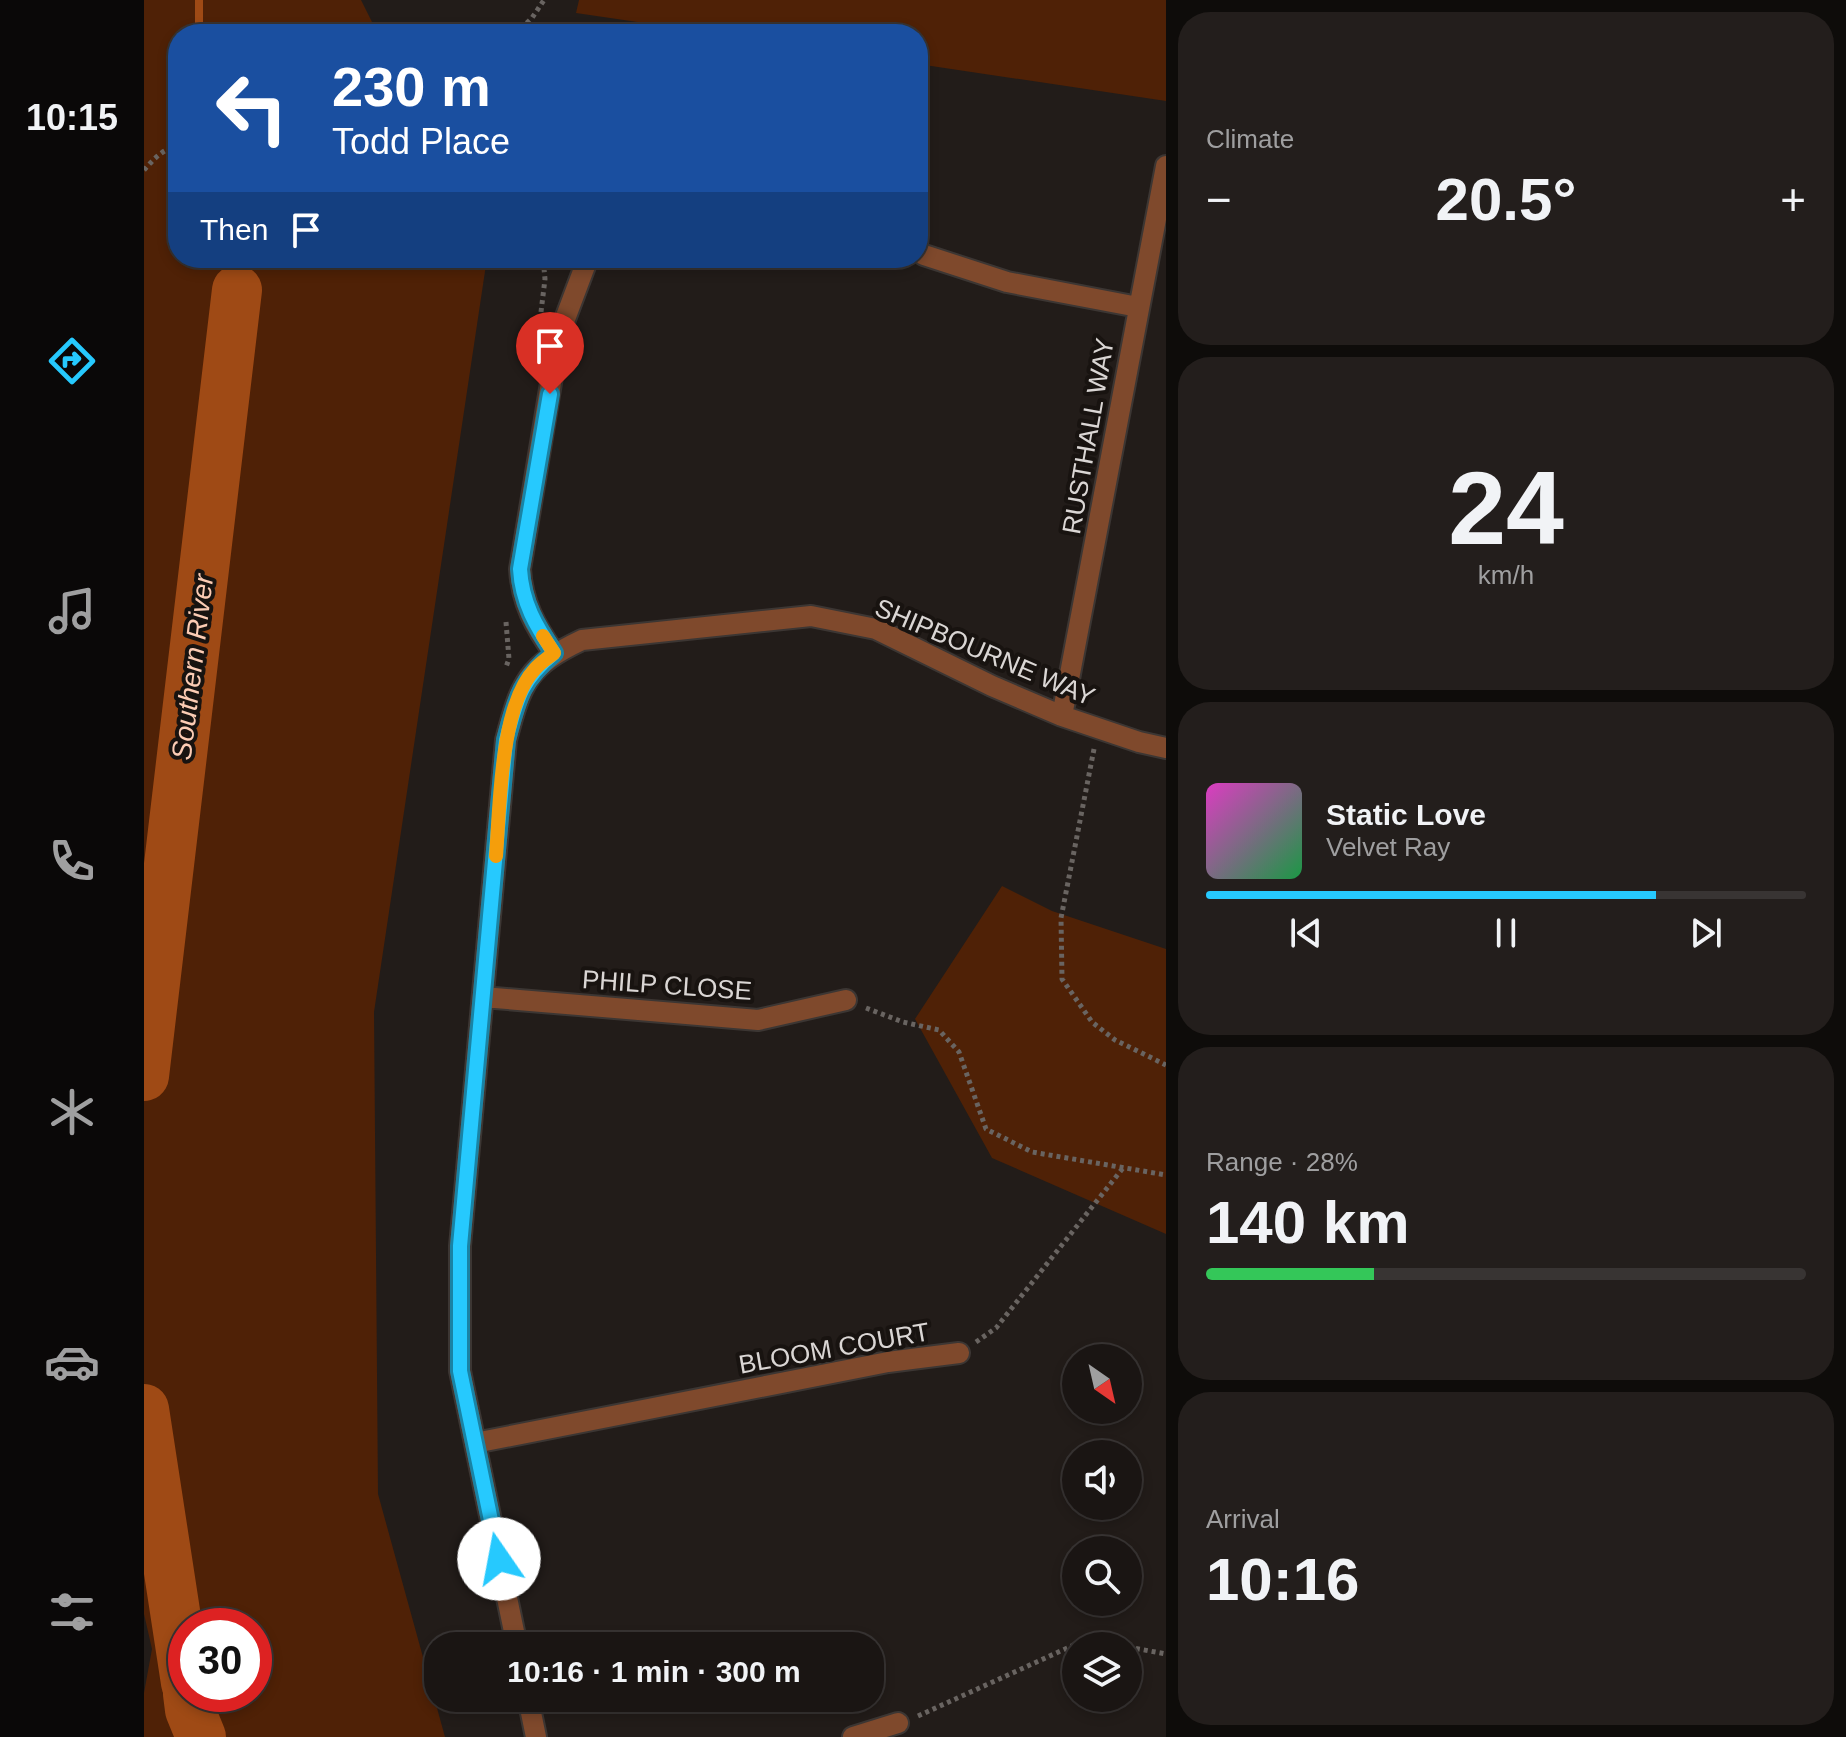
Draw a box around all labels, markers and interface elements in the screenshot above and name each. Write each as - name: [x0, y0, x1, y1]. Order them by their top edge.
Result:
- text: 230 m: [332, 55, 491, 118]
- icon: left: [200, 56, 304, 160]
- text: 10:15: [26, 97, 118, 138]
- text: Todd Place: [332, 121, 510, 162]
- text: Climate: [1206, 124, 1294, 154]
- text: 20.5°: [1436, 166, 1576, 233]
- text: −: [1206, 175, 1232, 224]
- text: +: [1780, 175, 1806, 224]
- icon: arrive: [284, 208, 328, 252]
- text: Then: [200, 213, 268, 246]
- pin: [516, 312, 584, 394]
- icon: arrive: [528, 324, 572, 368]
- icon: directions: [44, 333, 100, 389]
- street label: RUSTHALL WAY: [1056, 336, 1120, 536]
- text: 24: [1448, 450, 1564, 566]
- text: km/h: [1478, 560, 1534, 590]
- water label: Southern River: [166, 571, 219, 762]
- icon: music: [44, 583, 100, 639]
- street label: SHIPBOURNE WAY: [871, 592, 1099, 712]
- text: Static Love: [1326, 798, 1486, 831]
- text: Velvet Ray: [1326, 832, 1450, 862]
- icon: phone: [44, 833, 100, 889]
- icon: previous: [1284, 911, 1328, 955]
- icon: pause: [1484, 911, 1528, 955]
- icon: next: [1684, 911, 1728, 955]
- street label: PHILP CLOSE: [581, 964, 753, 1006]
- icon: climate: [44, 1084, 100, 1140]
- text: Range · 28%: [1206, 1147, 1358, 1177]
- text: 140 km: [1206, 1189, 1410, 1256]
- street label: BLOOM COURT: [736, 1316, 932, 1380]
- icon: car: [44, 1334, 100, 1390]
- north arrow: [1062, 1344, 1142, 1424]
- map controls: [1062, 1344, 1142, 1712]
- button: sound: [1062, 1440, 1142, 1520]
- text: Arrival: [1206, 1504, 1280, 1534]
- position arrow: [457, 1517, 541, 1601]
- button: search: [1062, 1536, 1142, 1616]
- text: 10:16: [1206, 1546, 1359, 1613]
- icon: filters: [44, 1584, 100, 1640]
- speed limit sign: 30: [168, 1608, 272, 1712]
- button: layers: [1062, 1632, 1142, 1712]
- text: 10:16 · 1 min · 300 m: [507, 1655, 801, 1688]

